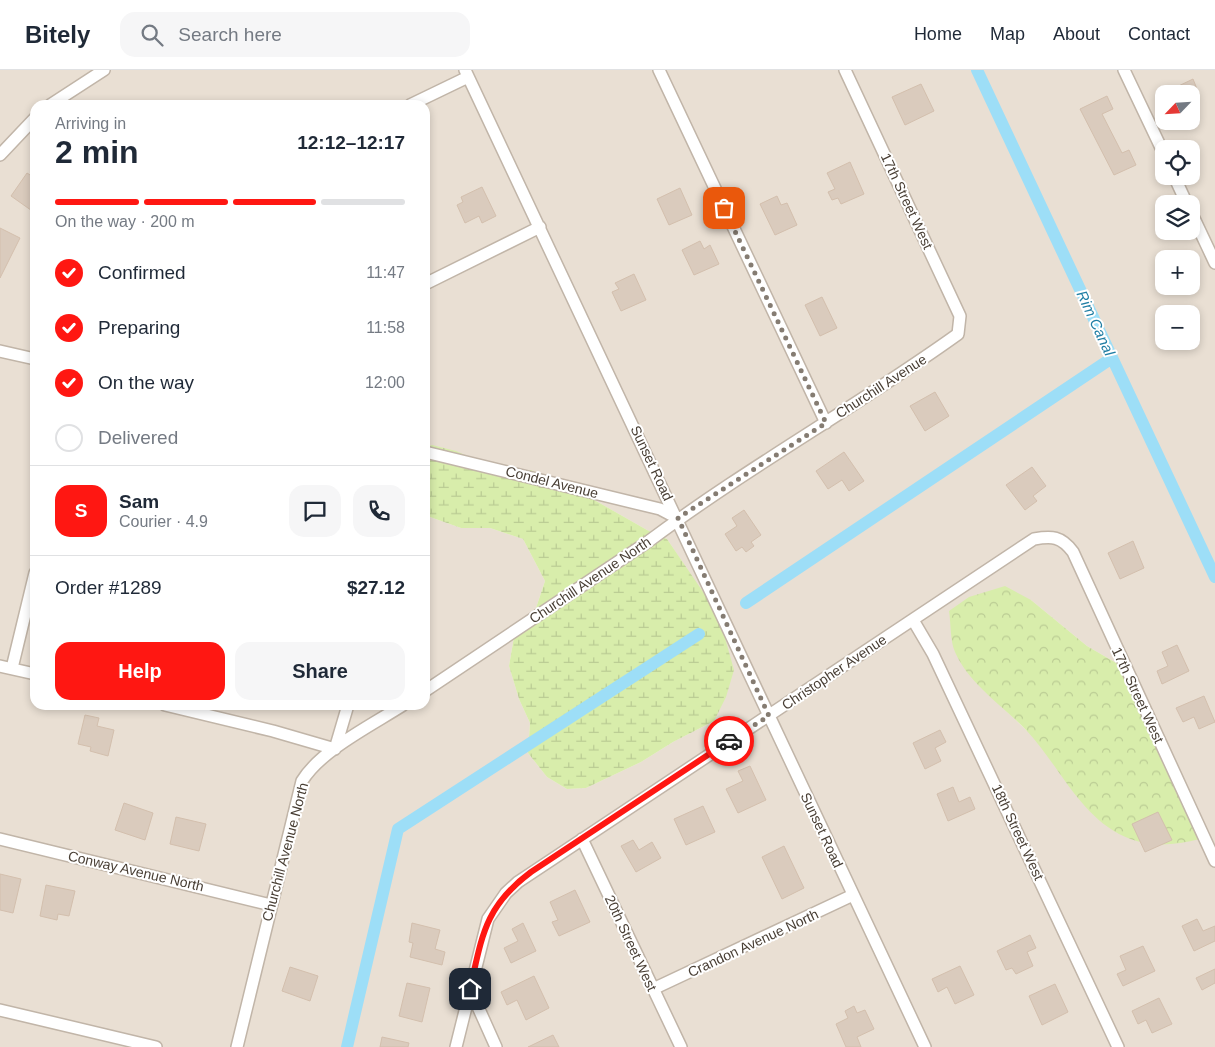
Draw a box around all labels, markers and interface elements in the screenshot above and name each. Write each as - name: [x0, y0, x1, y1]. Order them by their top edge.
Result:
- search box: [120, 12, 470, 57]
- text: Bitely: [25, 21, 90, 48]
- icon: search: [138, 21, 166, 49]
- text: Search here: [178, 24, 282, 45]
- text: Home: [914, 24, 962, 44]
- text: Map: [990, 24, 1025, 44]
- text: About: [1053, 24, 1100, 44]
- text: Contact: [1128, 24, 1190, 44]
- north arrow: [1155, 85, 1200, 130]
- map controls: [1155, 85, 1200, 350]
- text: Arriving in: [55, 115, 126, 132]
- text: 12:12–12:17: [297, 132, 405, 153]
- text: 2 min: [55, 134, 139, 170]
- button: locate: [1155, 140, 1200, 185]
- street label: 17th Street West: [878, 150, 936, 252]
- pin: [703, 187, 745, 229]
- icon: bag: [710, 194, 738, 222]
- button: layers: [1155, 195, 1200, 240]
- text: On the way · 200 m: [55, 213, 195, 230]
- button: +: [1155, 250, 1200, 295]
- icon: check: [55, 259, 83, 287]
- text: Confirmed: [98, 262, 186, 283]
- text: 11:47: [366, 264, 405, 281]
- water label: Rim Canal: [1073, 288, 1119, 359]
- button: −: [1155, 305, 1200, 350]
- icon: check: [55, 314, 83, 342]
- text: Preparing: [98, 317, 180, 338]
- text: 11:58: [366, 319, 405, 336]
- street label: Churchill Avenue: [833, 351, 929, 421]
- icon: check: [55, 369, 83, 397]
- text: On the way: [98, 372, 194, 393]
- text: 12:00: [365, 374, 405, 391]
- street label: Sunset Road: [628, 423, 676, 503]
- text: Delivered: [98, 427, 178, 448]
- street label: Condel Avenue: [504, 463, 600, 501]
- button: chat: [289, 485, 341, 537]
- button: phone: [353, 485, 405, 537]
- text: Sam: [119, 491, 159, 512]
- text: S: [75, 500, 87, 521]
- text: Courier · 4.9: [119, 513, 208, 530]
- street label: Churchill Avenue North: [526, 533, 654, 627]
- text: Order #1289: [55, 577, 162, 598]
- text: $27.12: [347, 577, 405, 598]
- street label: Christopher Avenue: [779, 631, 890, 713]
- button: Help: [55, 642, 225, 700]
- button: Share: [235, 642, 405, 700]
- street label: 17th Street West: [1109, 644, 1167, 746]
- courier: [704, 716, 754, 766]
- icon: car: [715, 727, 743, 755]
- street label: Churchill Avenue North: [259, 781, 311, 923]
- street label: 18th Street West: [989, 781, 1047, 883]
- street label: Sunset Road: [798, 790, 846, 870]
- street label: Conway Avenue North: [66, 848, 206, 894]
- street label: 20th Street West: [602, 892, 660, 994]
- street label: Crandon Avenue North: [685, 906, 821, 980]
- pin: [449, 968, 491, 1010]
- icon: home: [456, 975, 484, 1003]

